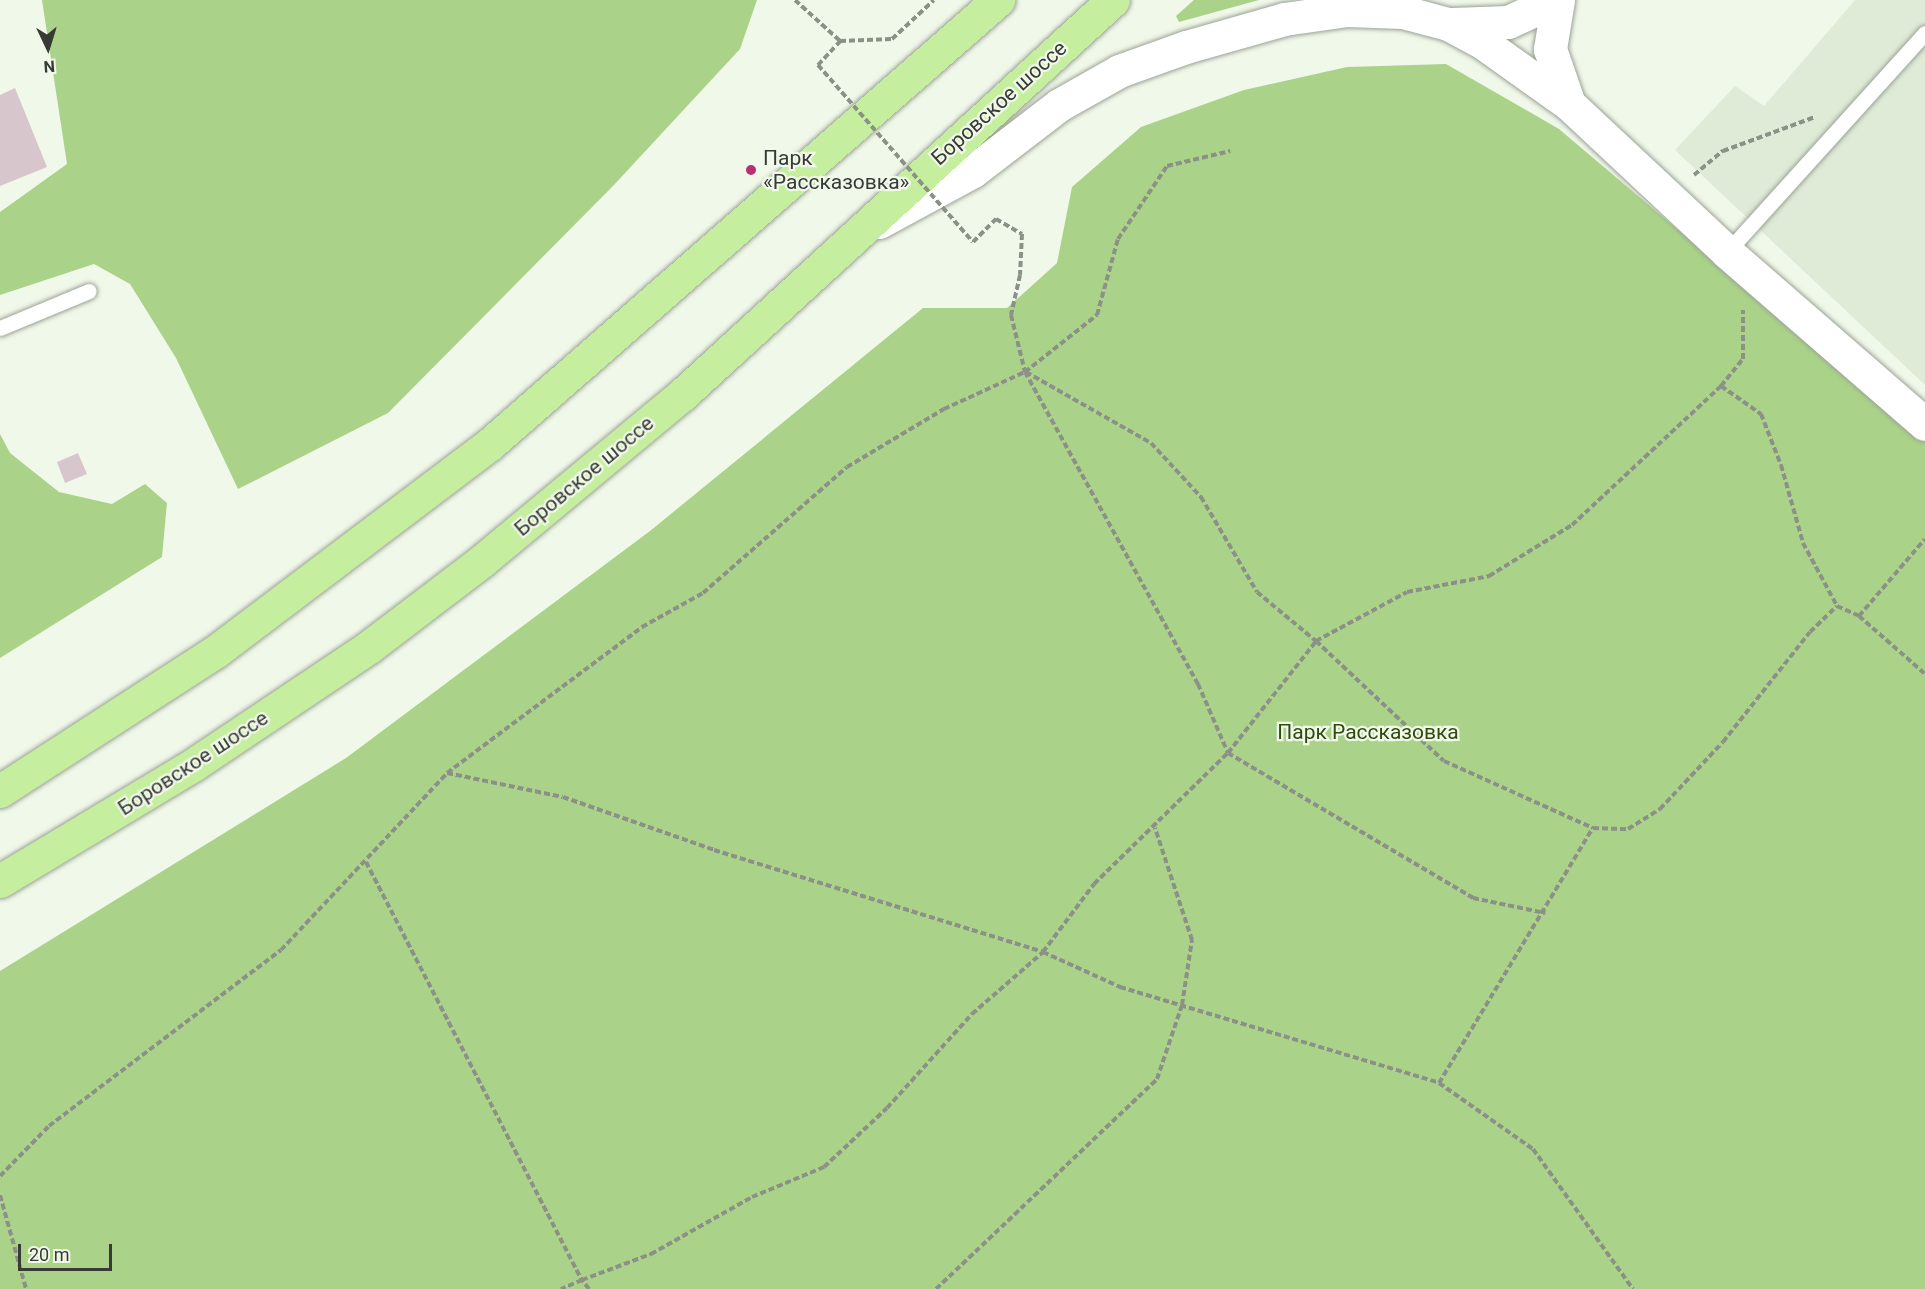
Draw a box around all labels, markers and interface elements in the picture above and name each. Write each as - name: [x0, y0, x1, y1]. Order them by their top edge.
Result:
- north arrow: [18, 18, 78, 78]
- street label: Боровское шоссе: [926, 36, 1072, 170]
- text: N: [43, 57, 56, 76]
- place label: Парк «Рассказовка»: [763, 145, 909, 195]
- marker: Парк «Рассказовка»: [744, 163, 758, 177]
- street label: Боровское шоссе: [509, 411, 659, 541]
- street label: Боровское шоссе: [113, 705, 273, 821]
- park label: Парк Рассказовка: [1277, 719, 1459, 745]
- scale bar: [21, 1232, 116, 1270]
- text: 20 m: [29, 1244, 69, 1265]

